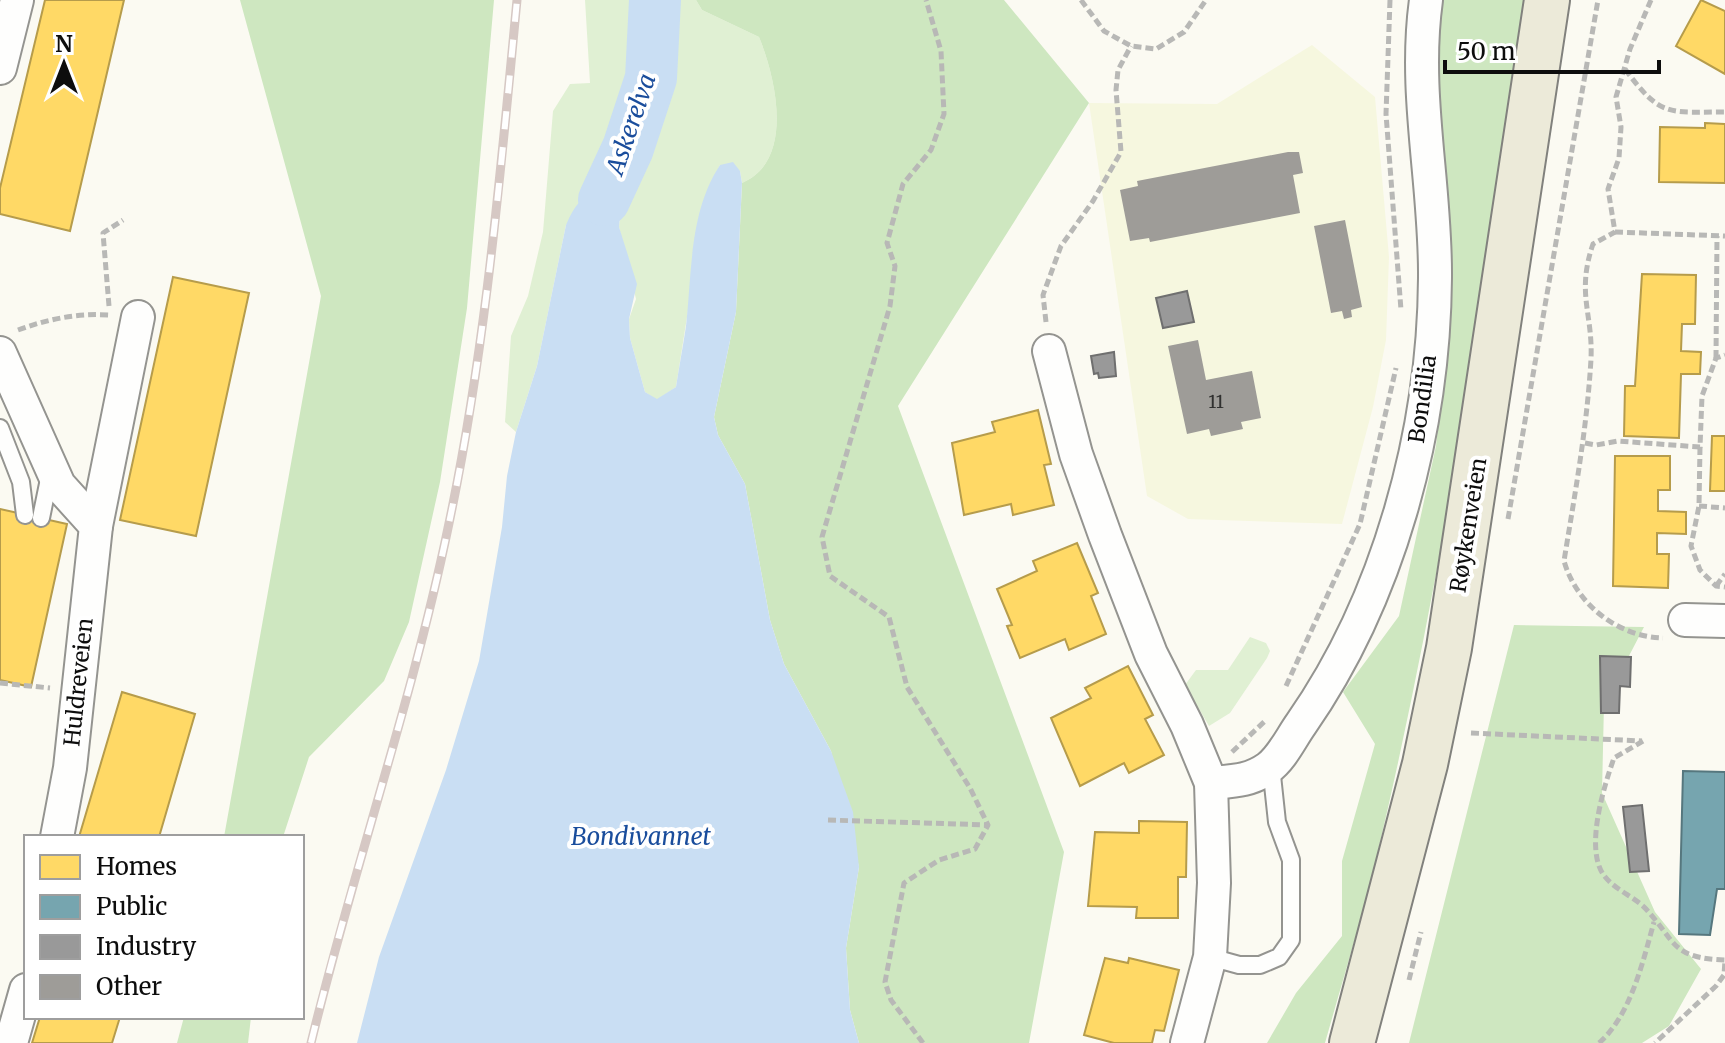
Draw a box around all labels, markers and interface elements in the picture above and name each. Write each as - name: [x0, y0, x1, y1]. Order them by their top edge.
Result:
- north arrow: [24, 24, 104, 104]
- scale bar: [1445, 24, 1659, 74]
- text: N: [55, 30, 73, 58]
- text: 50 m: [1457, 36, 1516, 67]
- water label: Askerelva: [599, 70, 663, 180]
- street label: Bondilia: [1402, 353, 1442, 445]
- house number: 11: [1208, 390, 1224, 413]
- street label: Røykenveien: [1444, 455, 1493, 594]
- street label: Huldreveien: [57, 616, 99, 748]
- water label: Bondivannet: [571, 821, 712, 852]
- legend: [24, 835, 304, 1019]
- text: Homes: [96, 851, 177, 882]
- text: Public: [96, 891, 167, 922]
- text: Industry: [96, 931, 196, 962]
- text: Other: [96, 971, 162, 1002]

